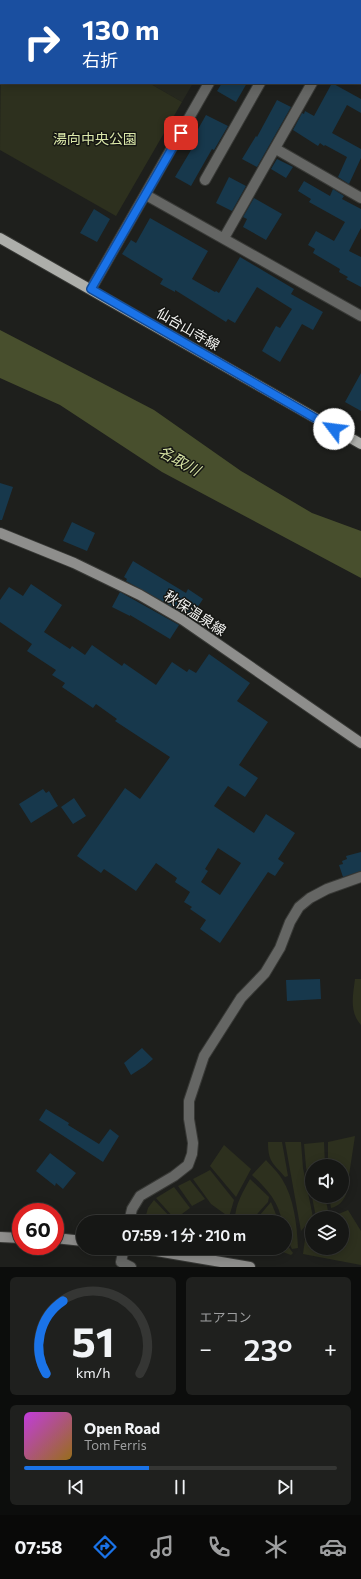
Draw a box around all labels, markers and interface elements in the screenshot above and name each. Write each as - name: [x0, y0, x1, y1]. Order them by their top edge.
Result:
- text: 130 m: [82, 12, 159, 46]
- icon: right: [16, 16, 68, 68]
- text: 右折: [82, 49, 118, 71]
- pin: [164, 116, 198, 150]
- icon: arrive: [170, 122, 192, 144]
- park label: 湯向中央公園: [53, 130, 137, 147]
- street label: 仙台山寺線: [154, 304, 223, 353]
- position arrow: [313, 408, 355, 450]
- water label: 名取川: [155, 441, 205, 480]
- street label: 秋保温泉線: [161, 586, 229, 639]
- map controls: [305, 1159, 349, 1255]
- button: sound: [305, 1159, 349, 1203]
- speed limit sign: 60: [12, 1203, 64, 1255]
- button: layers: [305, 1211, 349, 1255]
- text: 07:59 · 1 分 · 210 m: [122, 1226, 246, 1244]
- text: エアコン: [200, 1309, 252, 1325]
- text: 51: [71, 1315, 114, 1366]
- text: 23°: [244, 1330, 293, 1367]
- text: −: [200, 1335, 212, 1362]
- text: +: [324, 1335, 337, 1362]
- text: km/h: [75, 1363, 110, 1381]
- text: Open Road: [84, 1419, 160, 1437]
- text: Tom Ferris: [84, 1437, 147, 1453]
- icon: previous: [65, 1476, 87, 1498]
- icon: pause: [169, 1476, 191, 1498]
- icon: next: [274, 1476, 296, 1498]
- icon: directions: [91, 1533, 119, 1561]
- icon: music: [148, 1533, 176, 1561]
- icon: phone: [205, 1533, 233, 1561]
- icon: climate: [262, 1533, 290, 1561]
- icon: car: [319, 1533, 347, 1561]
- text: 07:58: [14, 1536, 62, 1558]

